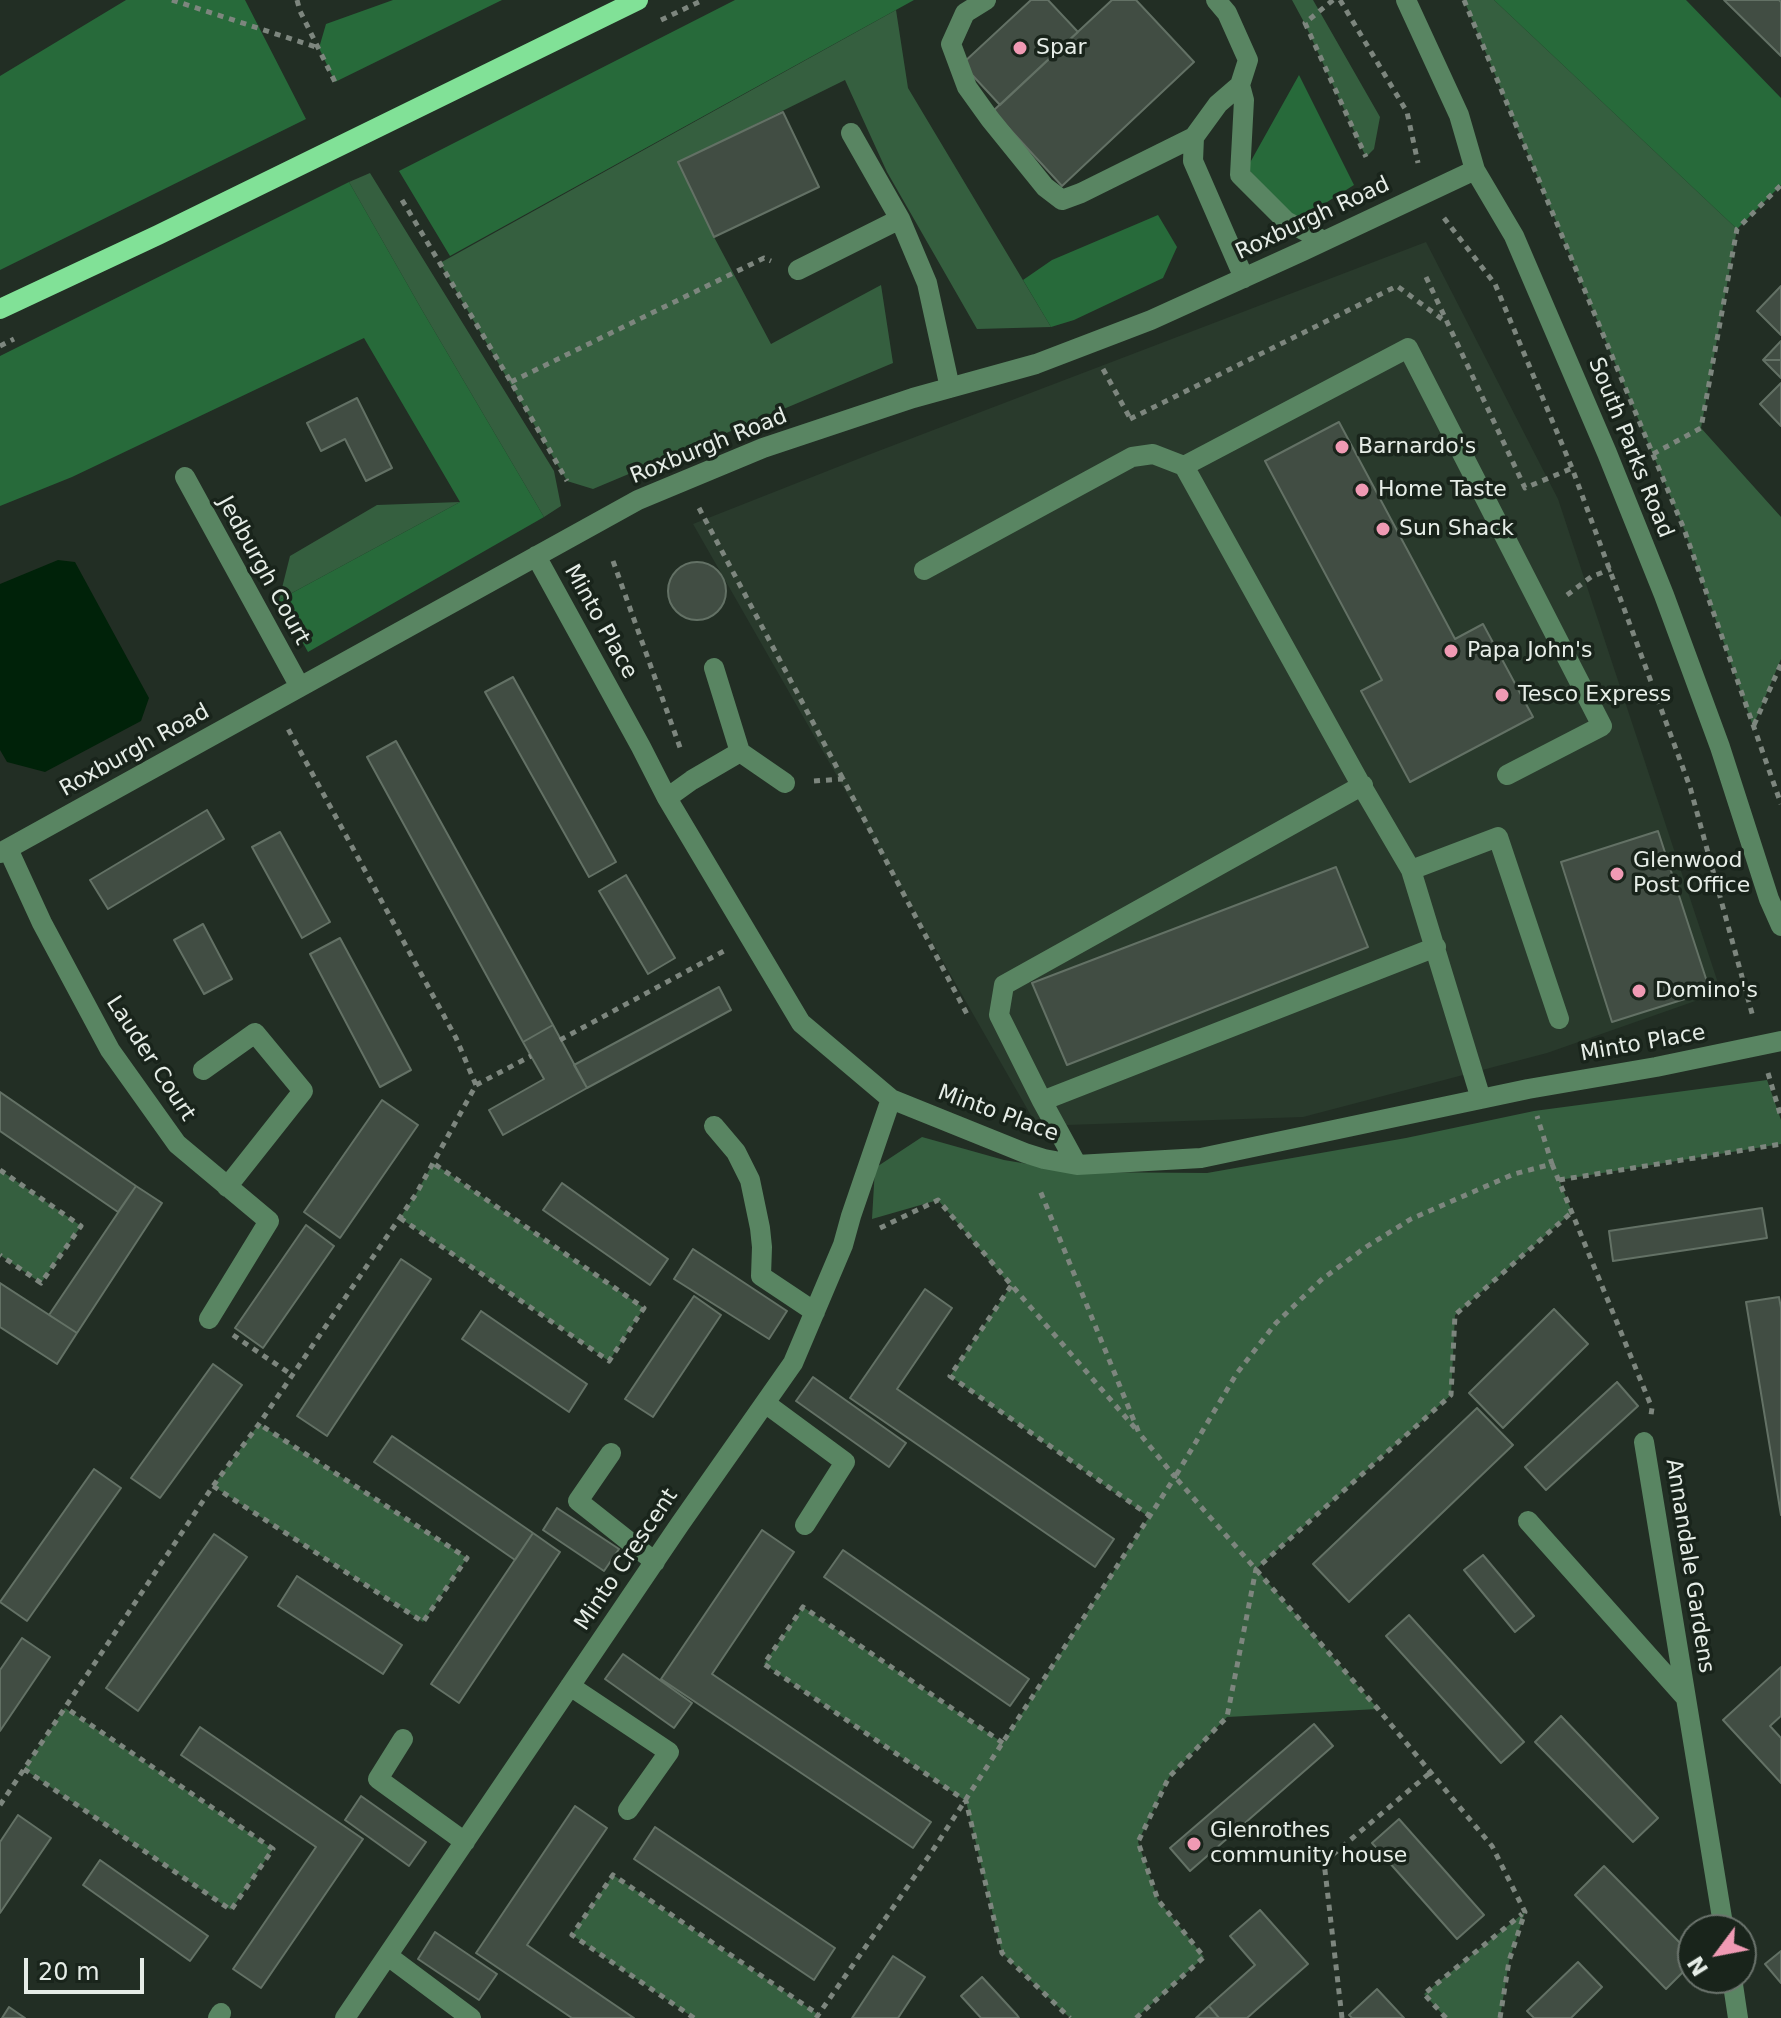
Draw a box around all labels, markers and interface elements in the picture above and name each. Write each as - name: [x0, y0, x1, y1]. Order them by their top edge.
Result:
- place label: Spar: [1036, 35, 1086, 61]
- marker: Spar: [1011, 39, 1029, 57]
- street label: Roxburgh Road: [1232, 172, 1394, 266]
- street label: South Parks Road: [1582, 354, 1678, 542]
- street label: Roxburgh Road: [627, 404, 791, 490]
- place label: Barnardo's: [1358, 434, 1476, 460]
- marker: Barnardo's: [1333, 438, 1351, 456]
- place label: Home Taste: [1378, 477, 1507, 503]
- marker: Home Taste: [1353, 481, 1371, 499]
- street label: Jedburgh Court: [211, 492, 315, 650]
- place label: Sun Shack: [1399, 516, 1514, 542]
- marker: Sun Shack: [1374, 520, 1392, 538]
- street label: Minto Place: [558, 560, 642, 684]
- place label: Papa John's: [1467, 638, 1593, 664]
- marker: Papa John's: [1442, 642, 1460, 660]
- place label: Tesco Express: [1518, 682, 1671, 708]
- marker: Tesco Express: [1493, 686, 1511, 704]
- street label: Roxburgh Road: [56, 699, 214, 803]
- place label: Glenwood Post Office: [1633, 848, 1750, 900]
- marker: Glenwood Post Office: [1608, 865, 1626, 883]
- place label: Domino's: [1655, 978, 1758, 1004]
- marker: Domino's: [1630, 982, 1648, 1000]
- street label: Lauder Court: [100, 992, 200, 1126]
- street label: Minto Place: [1578, 1020, 1708, 1068]
- street label: Minto Place: [934, 1080, 1062, 1148]
- street label: Annandale Gardens: [1659, 1457, 1719, 1675]
- street label: Minto Crescent: [570, 1484, 684, 1636]
- place label: Glenrothes community house: [1210, 1818, 1407, 1870]
- marker: Glenrothes community house: [1185, 1835, 1203, 1853]
- north arrow: [1677, 1914, 1757, 1994]
- scale bar: [28, 1942, 148, 1992]
- text: N: [1682, 1951, 1713, 1980]
- text: 20 m: [38, 1958, 100, 1986]

